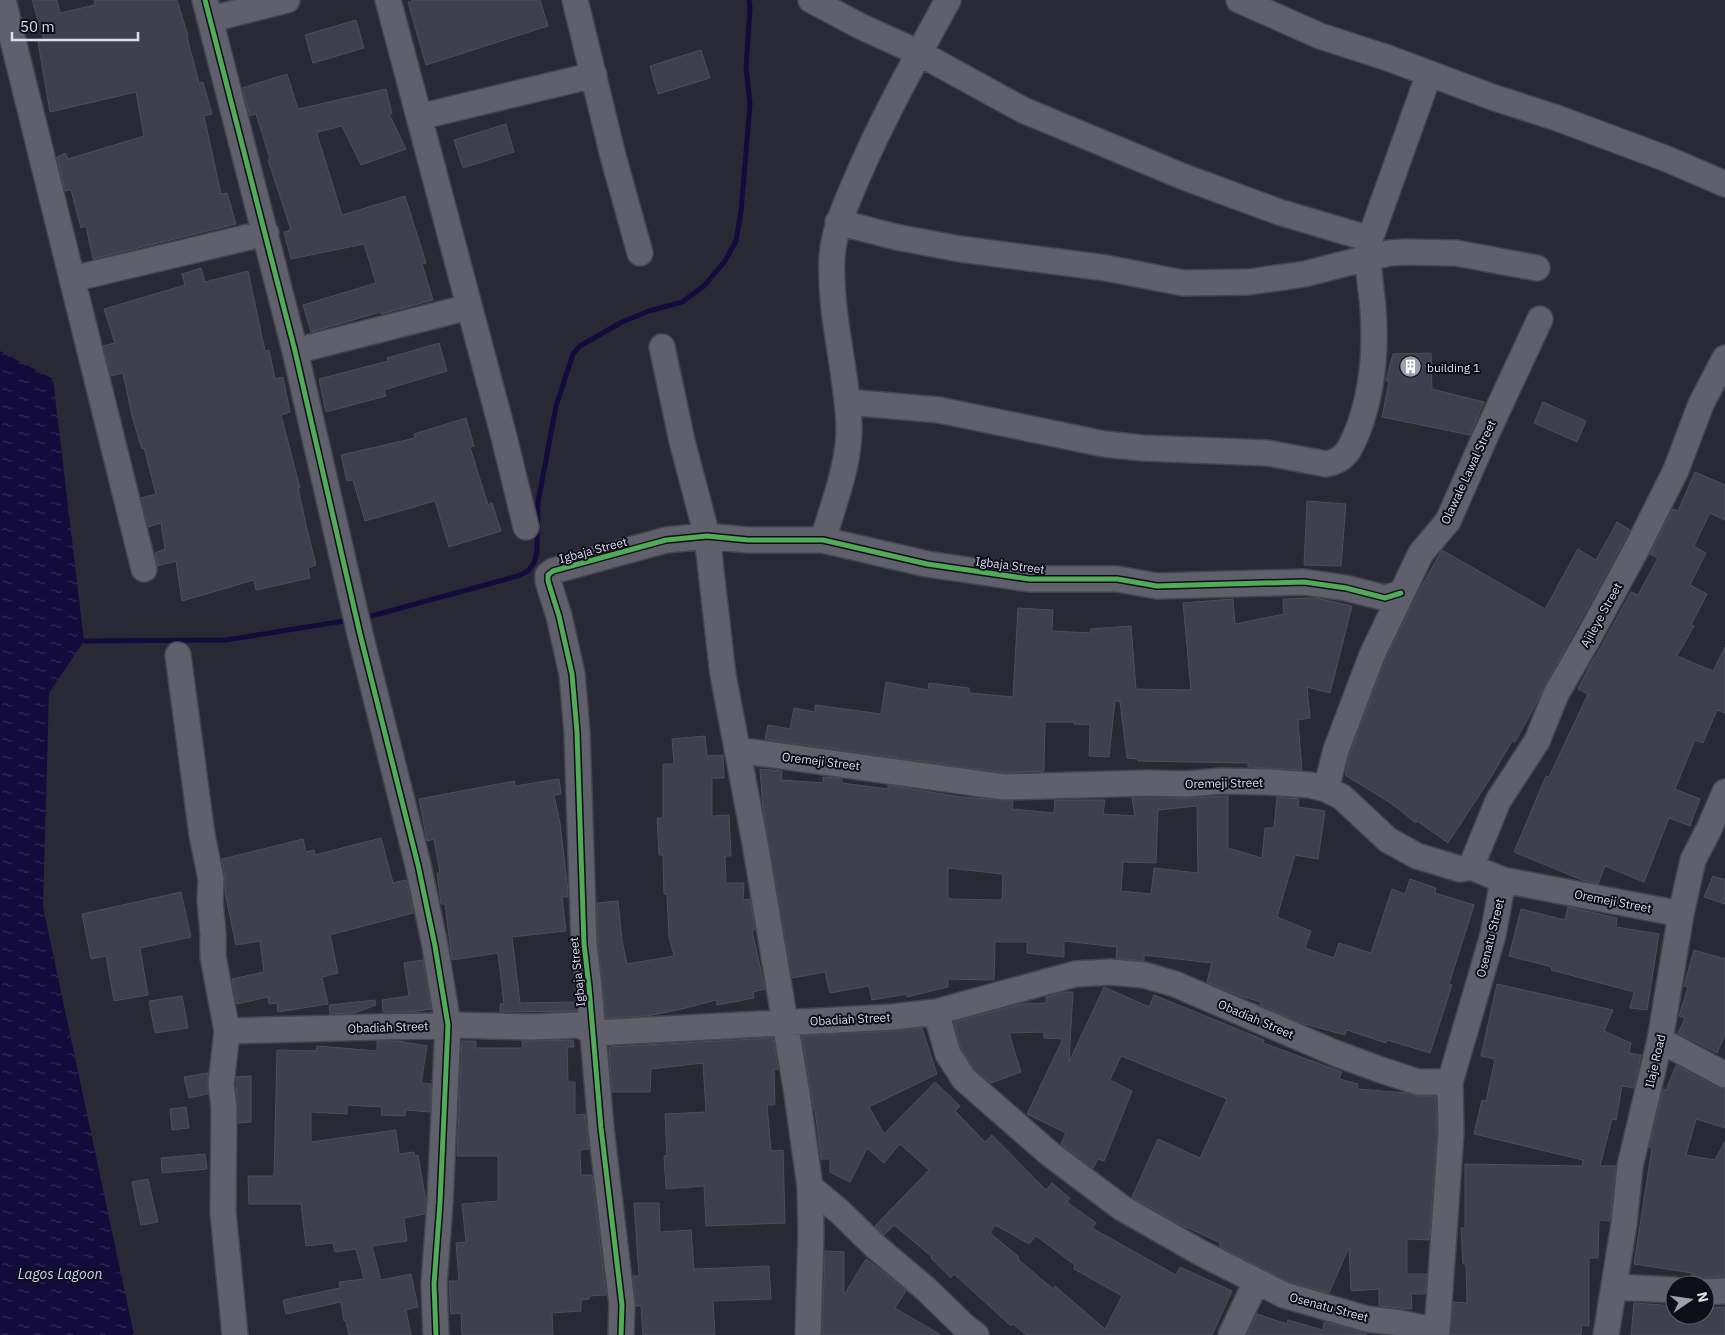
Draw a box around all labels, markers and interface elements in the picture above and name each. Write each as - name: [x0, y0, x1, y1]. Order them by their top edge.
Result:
- scale bar: [12, 10, 139, 42]
- text: 50 m: [20, 17, 55, 36]
- building icon: building 1: [1399, 355, 1423, 379]
- place label: building 1: [1427, 360, 1480, 375]
- street label: Olawale Lawal Street: [1437, 418, 1499, 526]
- street label: Igbaja Street: [557, 534, 629, 566]
- street label: Igbaja Street: [975, 553, 1045, 577]
- street label: Ajileye Street: [1577, 580, 1625, 650]
- street label: Oremeji Street: [781, 749, 861, 773]
- street label: Oremeji Street: [1185, 775, 1263, 791]
- street label: Oremeji Street: [1573, 886, 1653, 916]
- street label: Osenatu Street: [1473, 897, 1507, 979]
- street label: Igbaja Street: [566, 937, 588, 1007]
- street label: Obadiah Street: [1216, 996, 1296, 1042]
- street label: Obadiah Street: [809, 1009, 891, 1029]
- street label: Obadiah Street: [347, 1018, 429, 1036]
- street label: Ilaje Road: [1642, 1033, 1668, 1089]
- water label: Lagos Lagoon: [18, 1265, 102, 1283]
- north arrow: [1665, 1275, 1715, 1325]
- street label: Osenatu Street: [1288, 1289, 1370, 1325]
- text: N: [1693, 1290, 1713, 1304]

